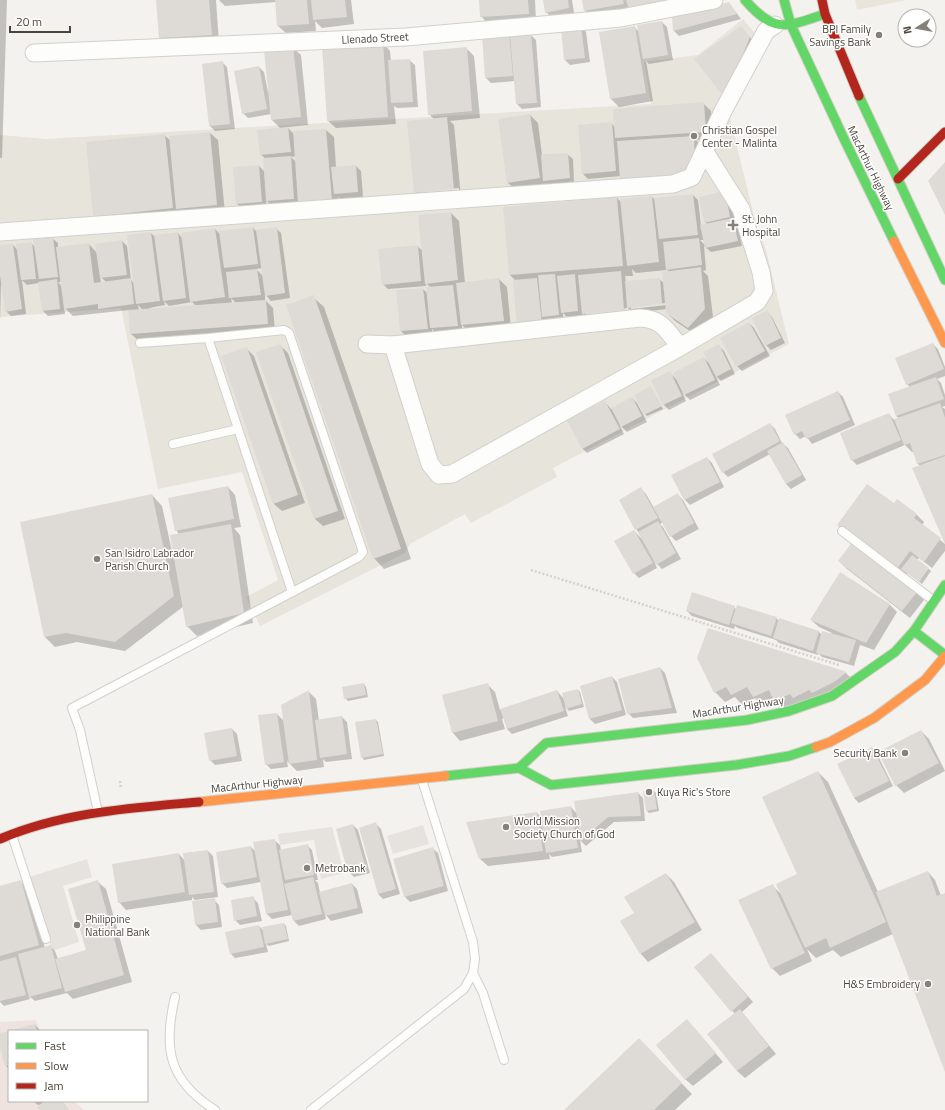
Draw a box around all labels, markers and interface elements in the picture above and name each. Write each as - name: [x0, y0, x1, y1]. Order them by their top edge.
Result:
- scale bar: [10, 8, 70, 34]
- north arrow: [897, 8, 937, 48]
- text: 20 m: [16, 12, 42, 31]
- place label: BPI Family Savings Bank: [809, 21, 872, 50]
- text: N: [899, 25, 916, 35]
- street label: Llenado Street: [341, 28, 409, 48]
- marker: BPI Family Savings Bank: [874, 30, 884, 40]
- place label: Christian Gospel Center - Malinta: [702, 122, 778, 151]
- street label: MacArthur Highway: [844, 123, 899, 214]
- marker: Christian Gospel Center - Malinta: [689, 131, 699, 141]
- place label: St. John Hospital: [742, 211, 780, 240]
- marker: St. John Hospital: [727, 219, 739, 231]
- place label: San Isidro Labrador Parish Church: [105, 545, 194, 574]
- marker: San Isidro Labrador Parish Church: [92, 554, 102, 564]
- street label: MacArthur Highway: [691, 692, 785, 722]
- place label: Security Bank: [834, 745, 898, 761]
- marker: Security Bank: [900, 748, 910, 758]
- street label: MacArthur Highway: [210, 771, 304, 797]
- place label: Kuya Ric's Store: [657, 784, 731, 800]
- marker: Kuya Ric's Store: [644, 787, 654, 797]
- place label: World Mission Society Church of God: [514, 813, 615, 842]
- marker: World Mission Society Church of God: [501, 822, 511, 832]
- place label: Metrobank: [315, 860, 366, 876]
- marker: Metrobank: [302, 863, 312, 873]
- place label: Philippine National Bank: [85, 911, 151, 940]
- marker: Philippine National Bank: [72, 920, 82, 930]
- place label: H&S Embroidery: [843, 976, 921, 992]
- marker: H&S Embroidery: [923, 979, 933, 989]
- legend: [8, 1030, 148, 1102]
- text: Fast: [44, 1036, 67, 1055]
- text: Slow: [44, 1056, 69, 1075]
- text: Jam: [44, 1076, 64, 1095]

